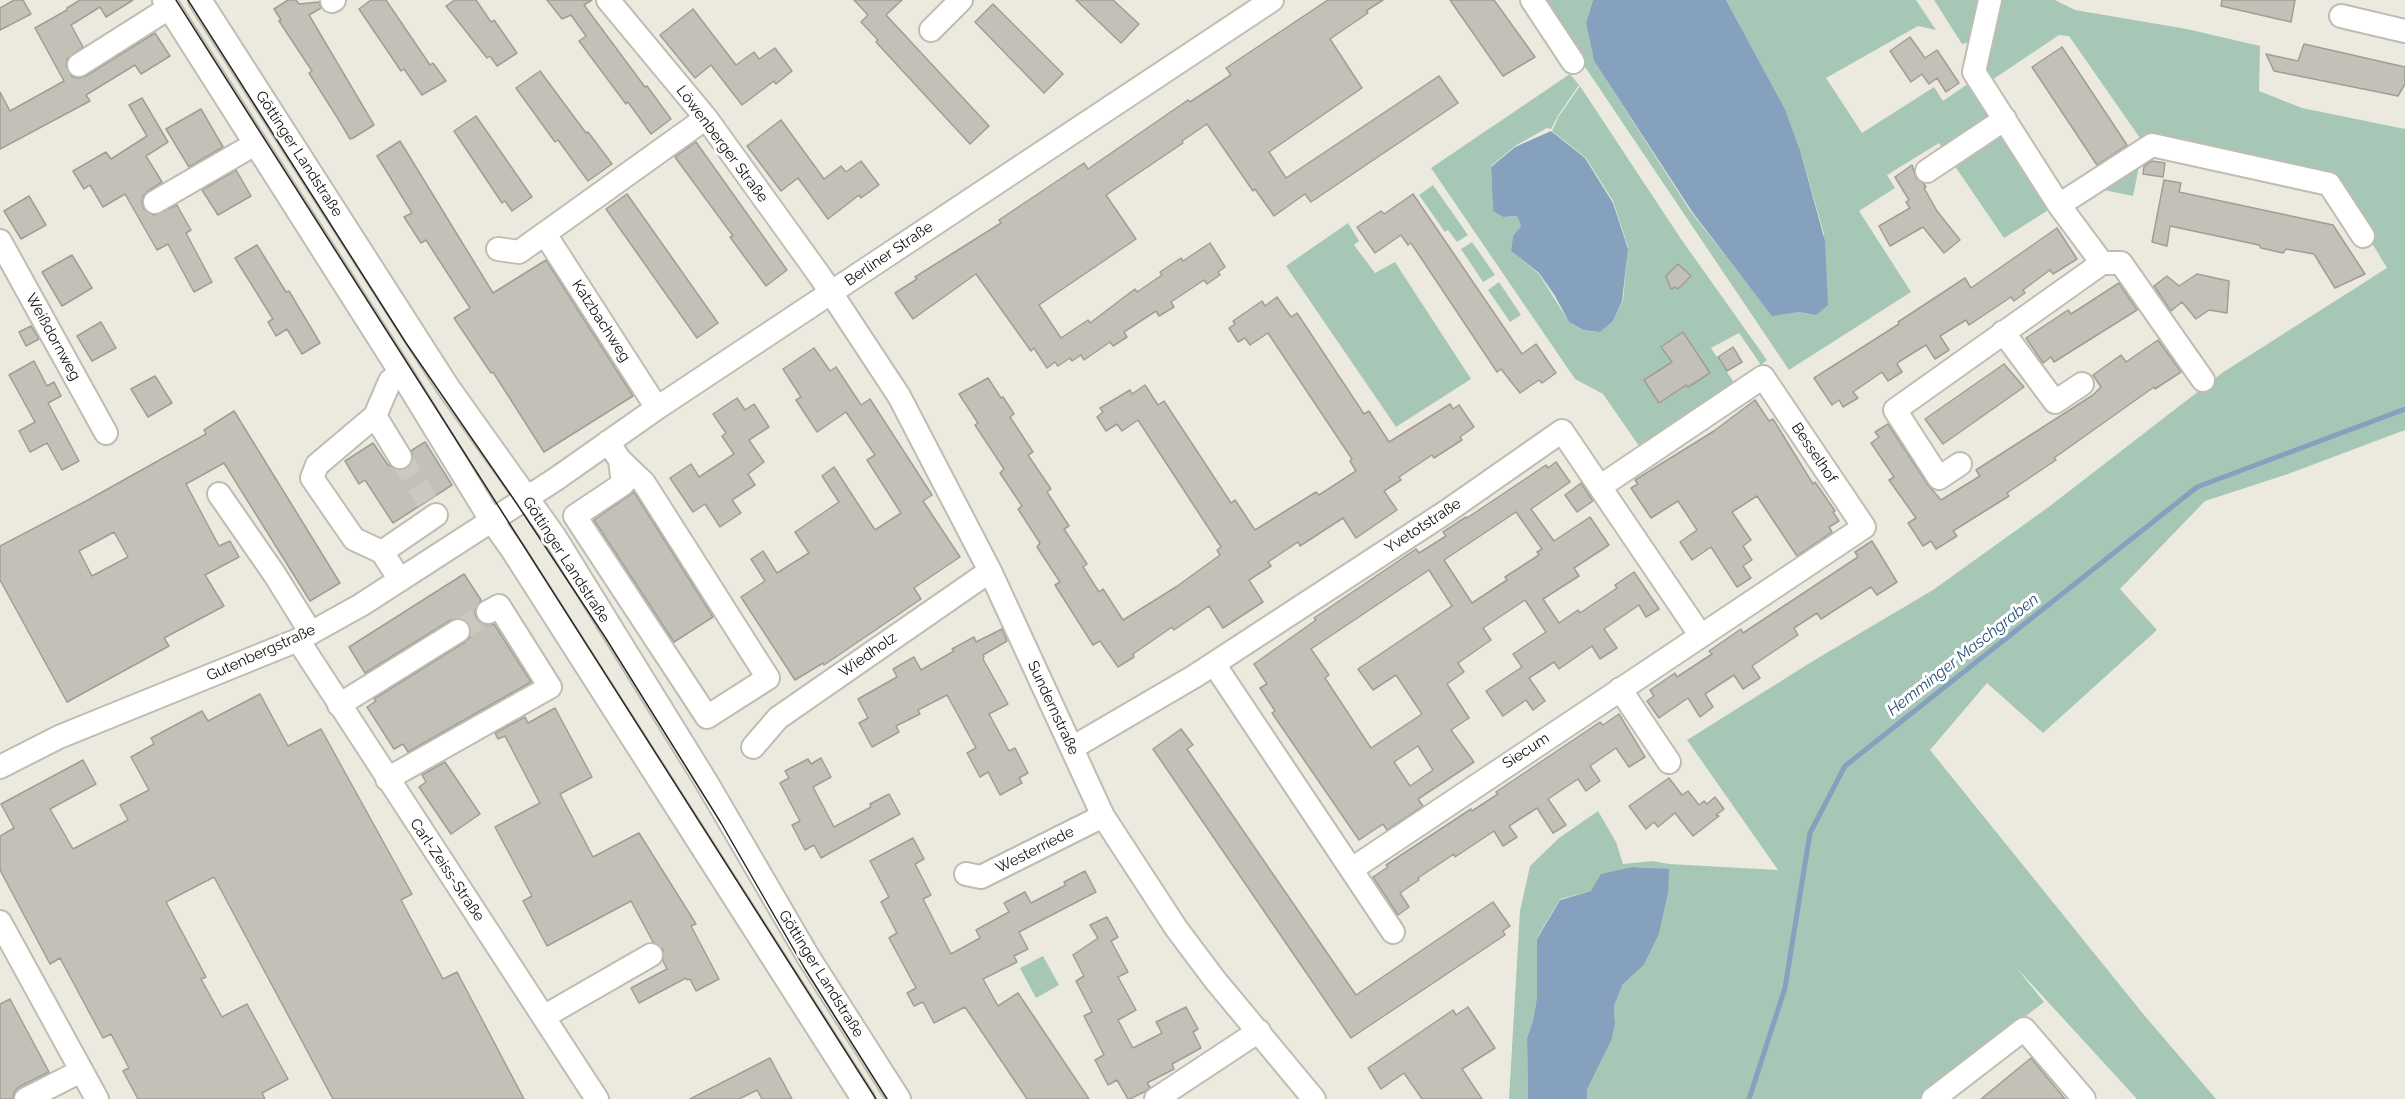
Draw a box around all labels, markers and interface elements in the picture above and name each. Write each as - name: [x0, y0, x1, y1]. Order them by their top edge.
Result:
- street label: Löwenberger Straße: [672, 82, 772, 206]
- street label: Göttinger Landstraße: [252, 88, 346, 220]
- street label: Berliner Straße: [841, 218, 937, 290]
- street label: Katzbachweg: [568, 277, 634, 365]
- street label: Weißdornweg: [22, 290, 84, 384]
- street label: Besselhof: [1787, 420, 1841, 486]
- street label: Göttinger Landstraße: [519, 494, 613, 626]
- street label: Yvetotstraße: [1382, 495, 1464, 557]
- water label: Hemminger Maschgraben: [1884, 590, 2042, 720]
- street label: Gutenbergstraße: [204, 621, 318, 685]
- street label: Wiedholz: [836, 629, 900, 681]
- street label: Sundernstraße: [1023, 658, 1083, 758]
- street label: Siecum: [1499, 729, 1553, 773]
- street label: Carl-Zeiss-Straße: [406, 815, 488, 925]
- street label: Westerriede: [993, 823, 1077, 877]
- street label: Göttinger Landstraße: [775, 907, 867, 1041]

